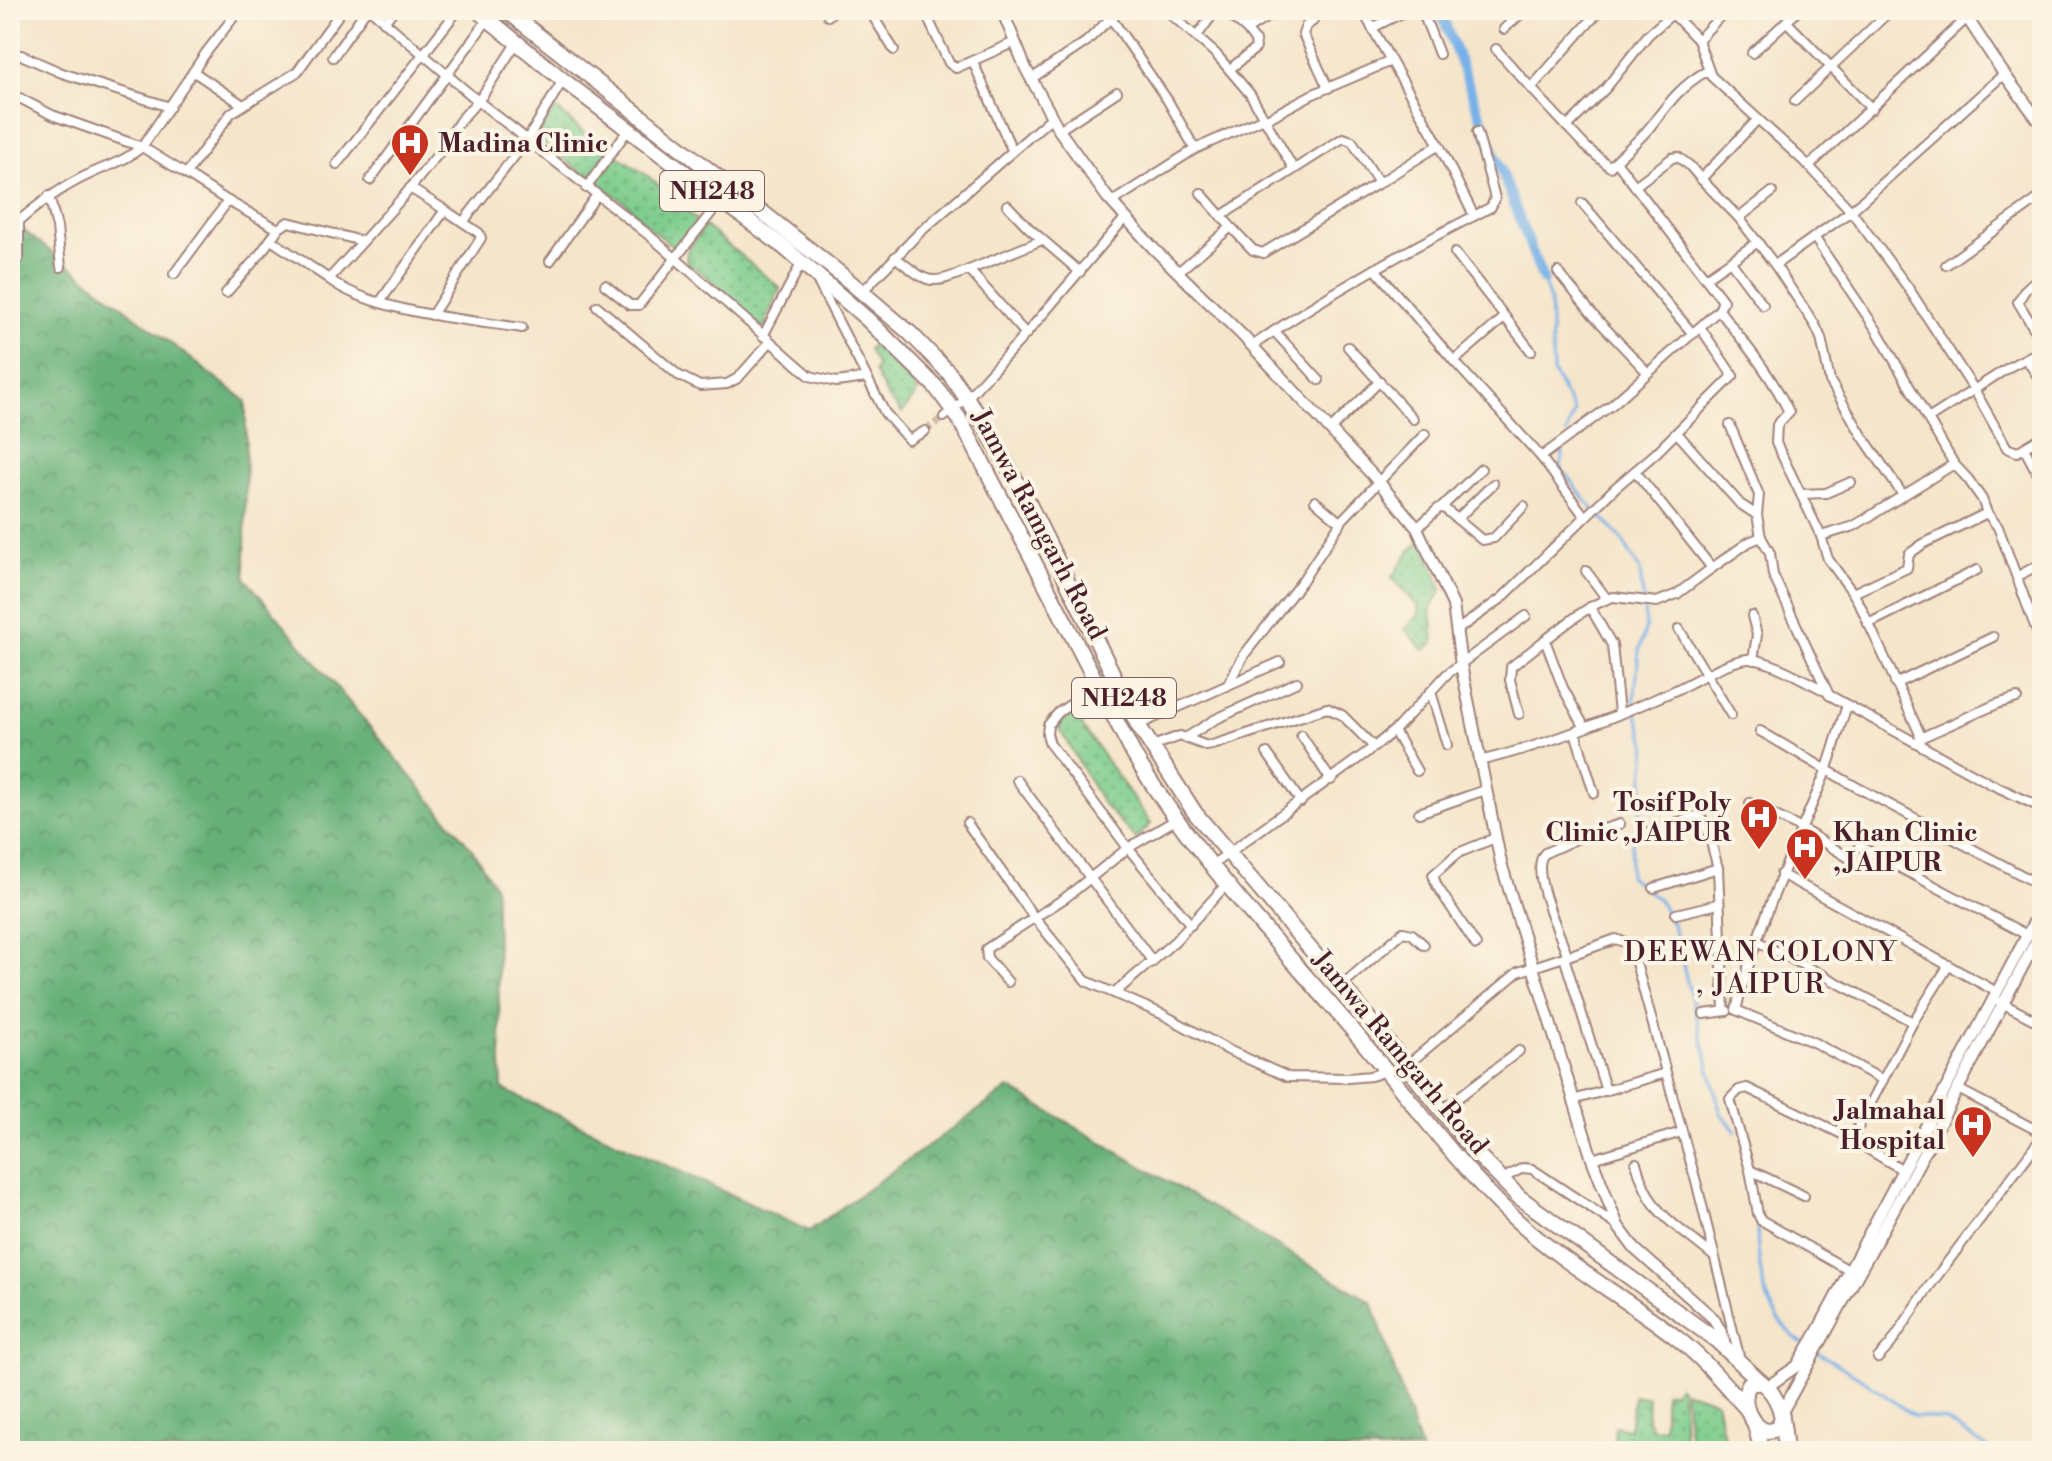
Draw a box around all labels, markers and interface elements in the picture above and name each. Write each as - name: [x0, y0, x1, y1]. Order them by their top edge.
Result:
- hospital icon: Madina Clinic: [389, 122, 431, 177]
- place label: Madina Clinic: [438, 128, 608, 160]
- road number: NH248: [660, 171, 764, 211]
- street label: Jamwa Ramgarh Road: [964, 403, 1114, 645]
- road number: NH248: [1072, 678, 1176, 718]
- place label: Tosif Poly Clinic , JAIPUR: [1545, 787, 1732, 849]
- hospital icon: Tosif Poly Clinic , JAIPUR: [1738, 796, 1780, 851]
- place label: Khan Clinic , JAIPUR: [1833, 817, 1977, 879]
- hospital icon: Khan Clinic , JAIPUR: [1784, 826, 1826, 881]
- district label: DEEWAN COLONY , JAIPUR: [1624, 935, 1898, 1002]
- street label: Jamwa Ramgarh Road: [1305, 943, 1495, 1161]
- place label: Jalmahal Hospital: [1833, 1095, 1945, 1157]
- hospital icon: Jalmahal Hospital: [1952, 1104, 1994, 1159]

